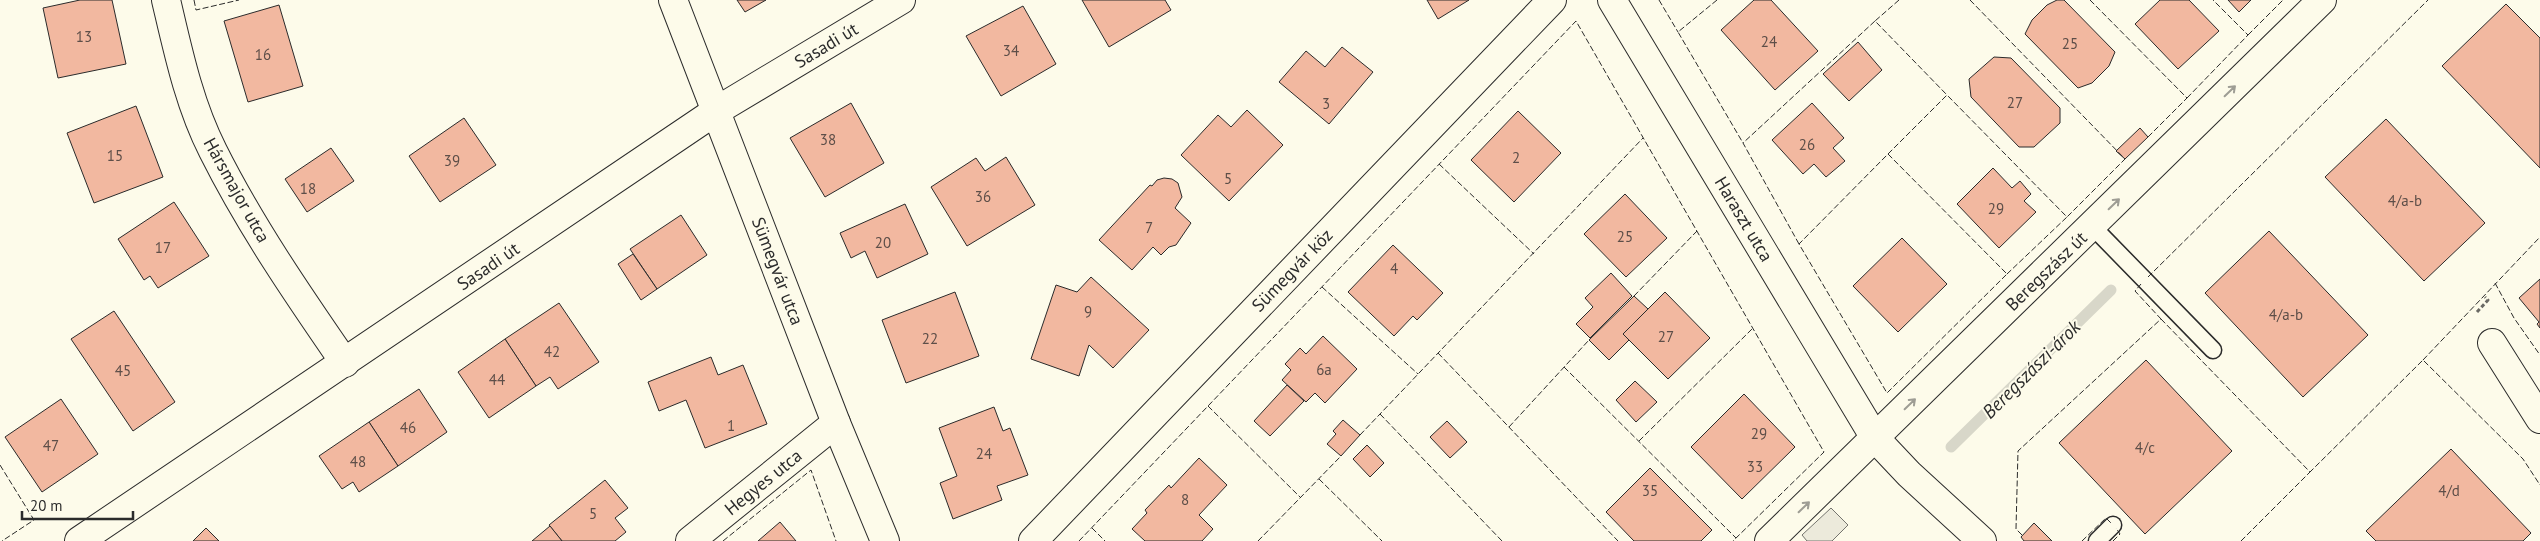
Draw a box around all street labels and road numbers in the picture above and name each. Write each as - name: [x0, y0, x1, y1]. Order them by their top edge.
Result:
- street label: Sasadi út: [790, 17, 862, 73]
- street label: Hársmajor utca: [199, 134, 275, 246]
- street label: Haraszt utca: [1710, 172, 1778, 266]
- street label: Sümegvár utca: [747, 214, 809, 328]
- street label: Sümegvár köz: [1247, 224, 1337, 316]
- street label: Beregszász út: [2000, 226, 2092, 316]
- street label: Sasadi út: [453, 237, 523, 295]
- street label: Hegyes utca: [720, 444, 806, 520]

